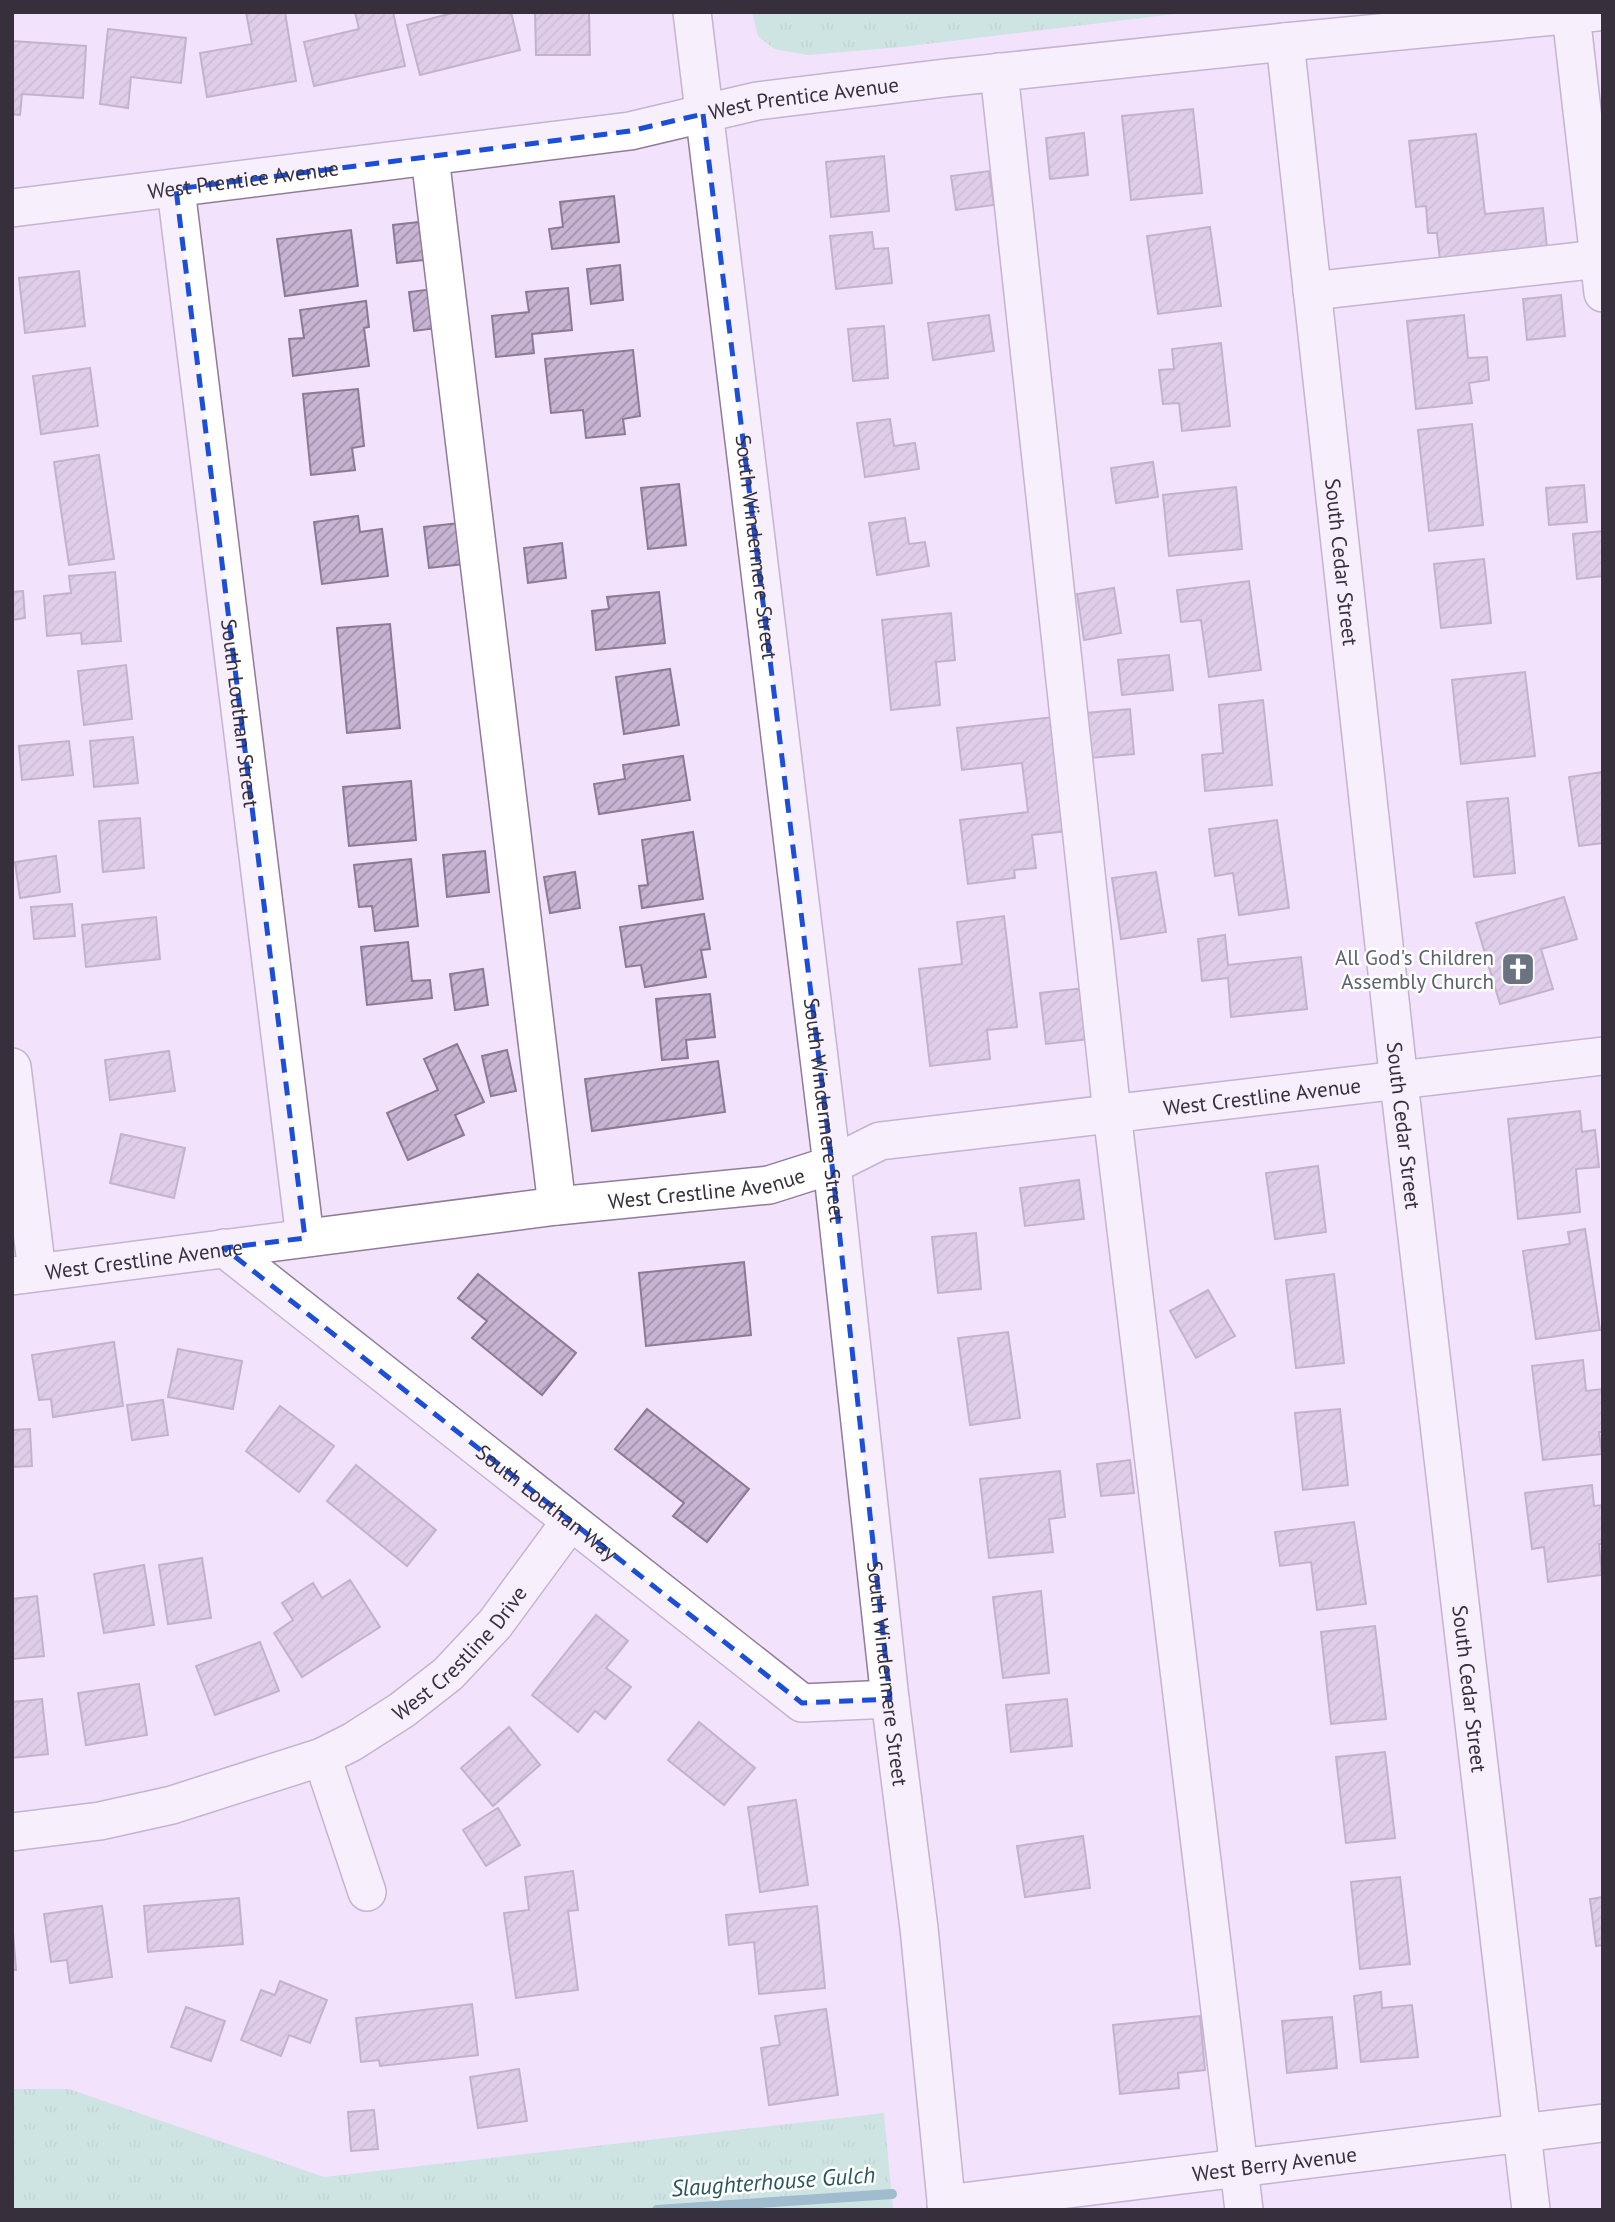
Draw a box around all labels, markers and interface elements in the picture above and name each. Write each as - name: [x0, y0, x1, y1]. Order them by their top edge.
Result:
- street label: West Prentice Avenue: [706, 70, 900, 125]
- street label: West Prentice Avenue: [146, 154, 340, 204]
- street label: South Windermere Street: [730, 433, 784, 661]
- street label: South Cedar Street: [1319, 477, 1365, 647]
- street label: South Louthan Street: [215, 617, 265, 809]
- place label: All God's Children Assembly Church: [1335, 944, 1494, 995]
- church icon: All God's Children Assembly Church: [1499, 950, 1537, 988]
- street label: South Windermere Street: [798, 996, 852, 1224]
- street label: South Cedar Street: [1381, 1041, 1427, 1211]
- street label: West Crestline Avenue: [1162, 1071, 1362, 1121]
- street label: West Crestline Avenue: [607, 1161, 808, 1214]
- street label: West Crestline Avenue: [44, 1233, 244, 1285]
- street label: South Louthan Way: [471, 1438, 623, 1566]
- street label: South Windermere Street: [862, 1560, 914, 1787]
- street label: West Crestline Drive: [387, 1580, 532, 1726]
- street label: South Cedar Street: [1447, 1604, 1493, 1774]
- street label: West Berry Avenue: [1191, 2140, 1358, 2187]
- water label: Slaughterhouse Gulch: [670, 2159, 876, 2203]

